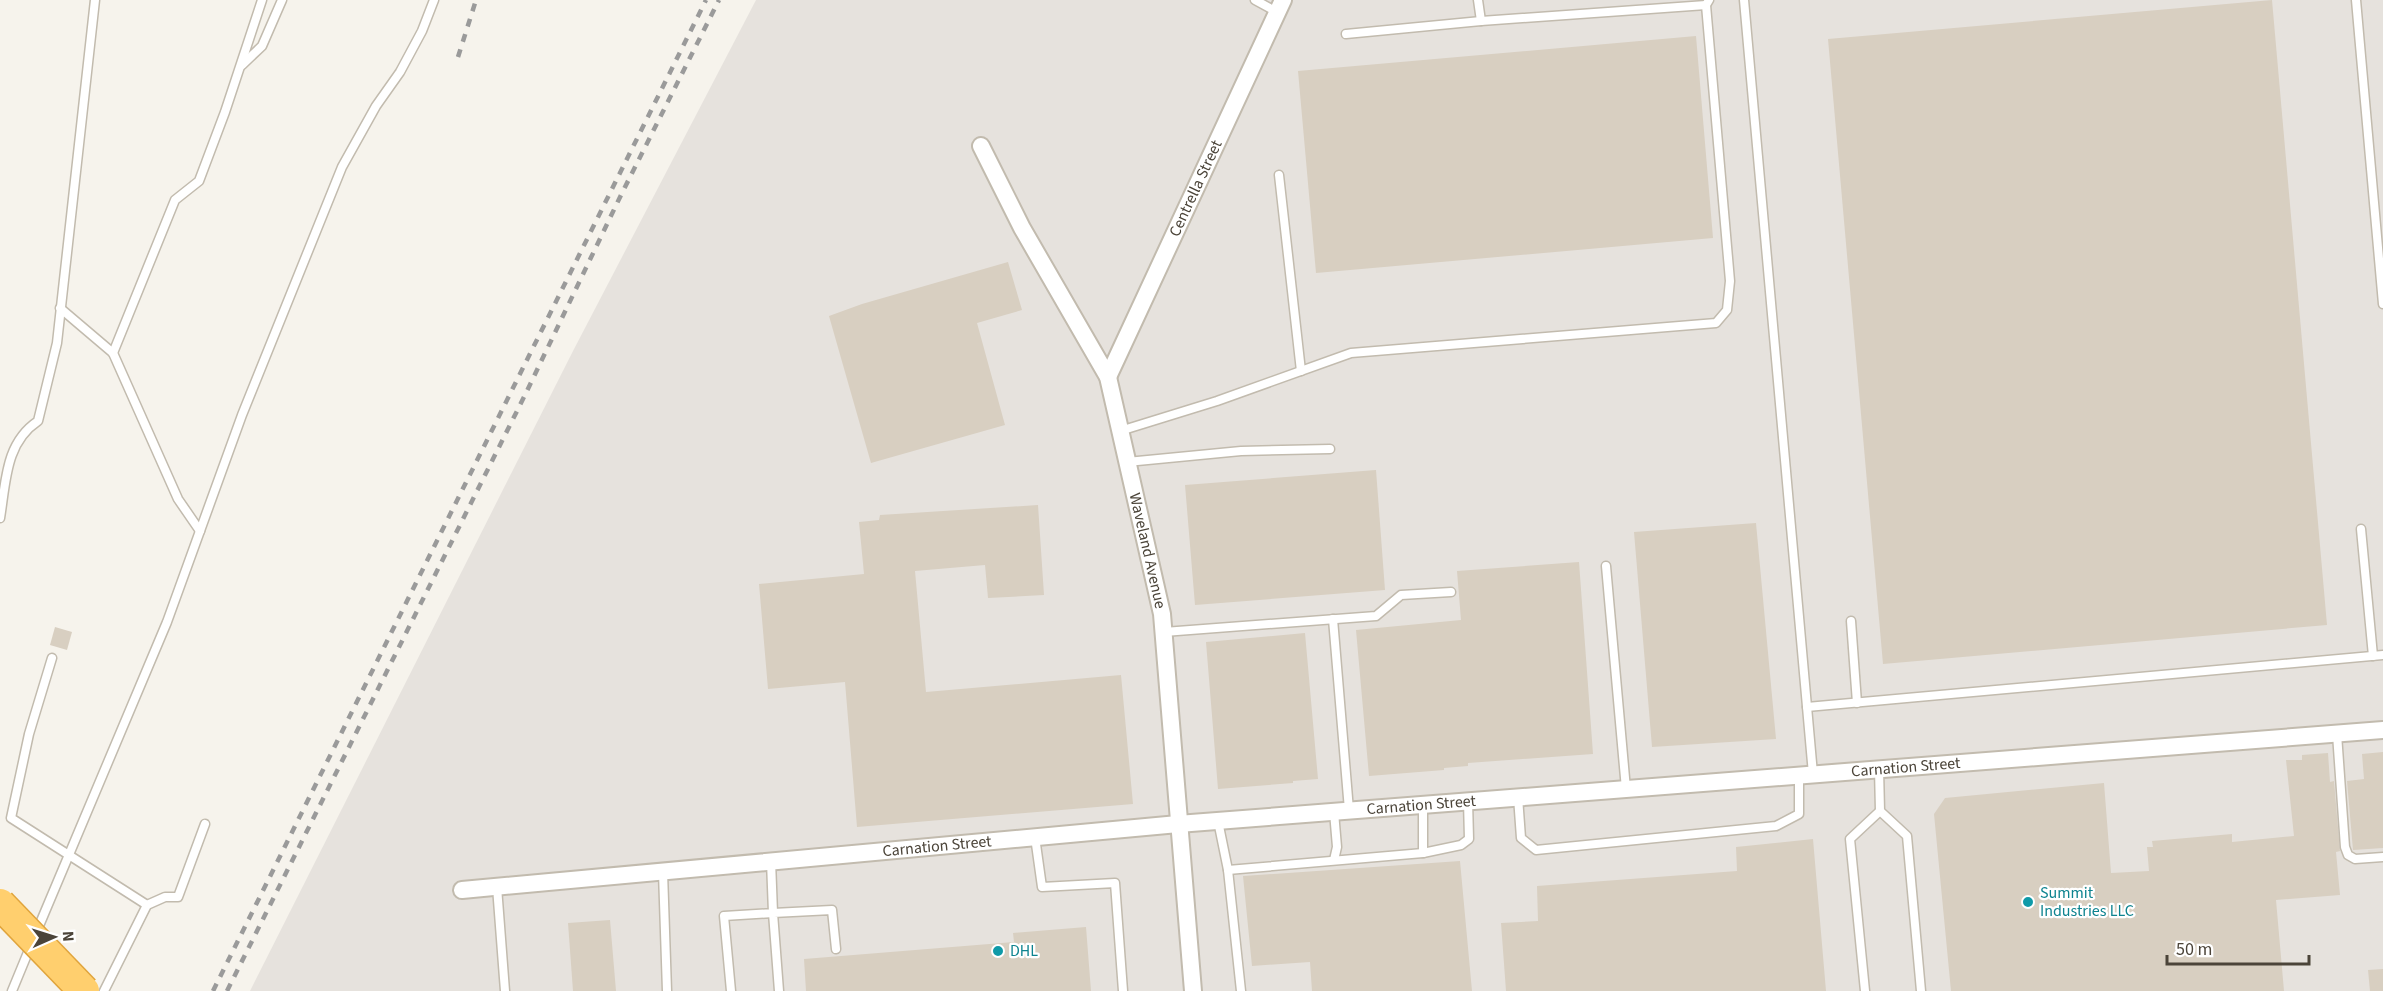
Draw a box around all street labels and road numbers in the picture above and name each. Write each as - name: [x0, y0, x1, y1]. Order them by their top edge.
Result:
- street label: Centrella Street: [1164, 136, 1228, 240]
- street label: Waveland Avenue: [1124, 491, 1171, 611]
- street label: Carnation Street: [1850, 752, 1962, 782]
- street label: Carnation Street: [1366, 790, 1477, 820]
- street label: Carnation Street: [881, 830, 993, 862]

